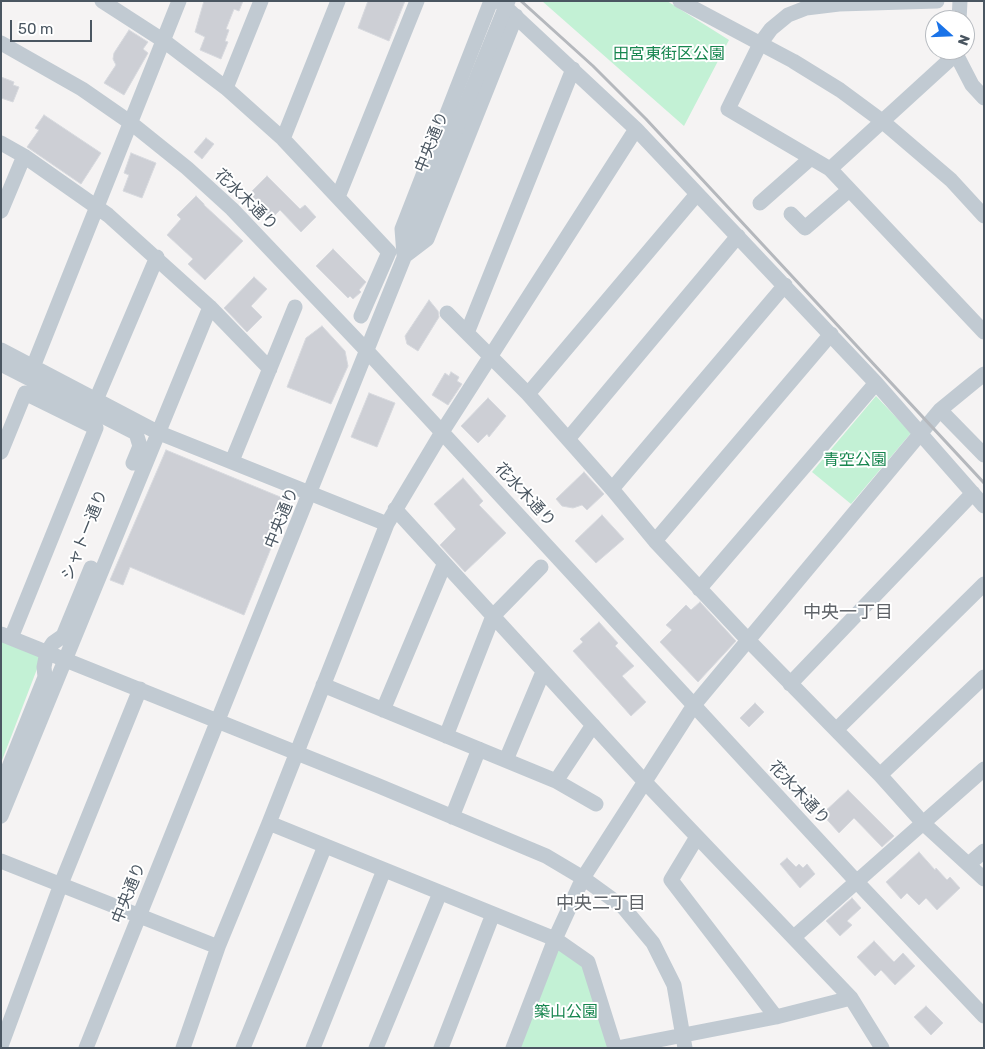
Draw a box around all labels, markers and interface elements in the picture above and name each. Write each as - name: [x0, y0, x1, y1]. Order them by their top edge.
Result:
- scale bar: [12, 10, 95, 42]
- north arrow: [925, 10, 975, 60]
- text: 50 m: [18, 20, 53, 38]
- text: N: [954, 32, 973, 48]
- park label: 田宮東街区公園: [613, 44, 725, 64]
- street label: 中央通り: [411, 109, 453, 175]
- street label: 花水木通り: [211, 165, 281, 235]
- park label: 青空公園: [823, 450, 887, 470]
- street label: 花水木通り: [491, 459, 559, 531]
- street label: 中央通り: [261, 485, 303, 551]
- street label: シャトー通り: [58, 487, 112, 583]
- district label: 中央一丁目: [803, 602, 893, 624]
- street label: 花水木通り: [765, 757, 833, 829]
- street label: 中央通り: [108, 860, 150, 926]
- district label: 中央二丁目: [556, 893, 646, 915]
- park label: 築山公園: [534, 1002, 598, 1022]

